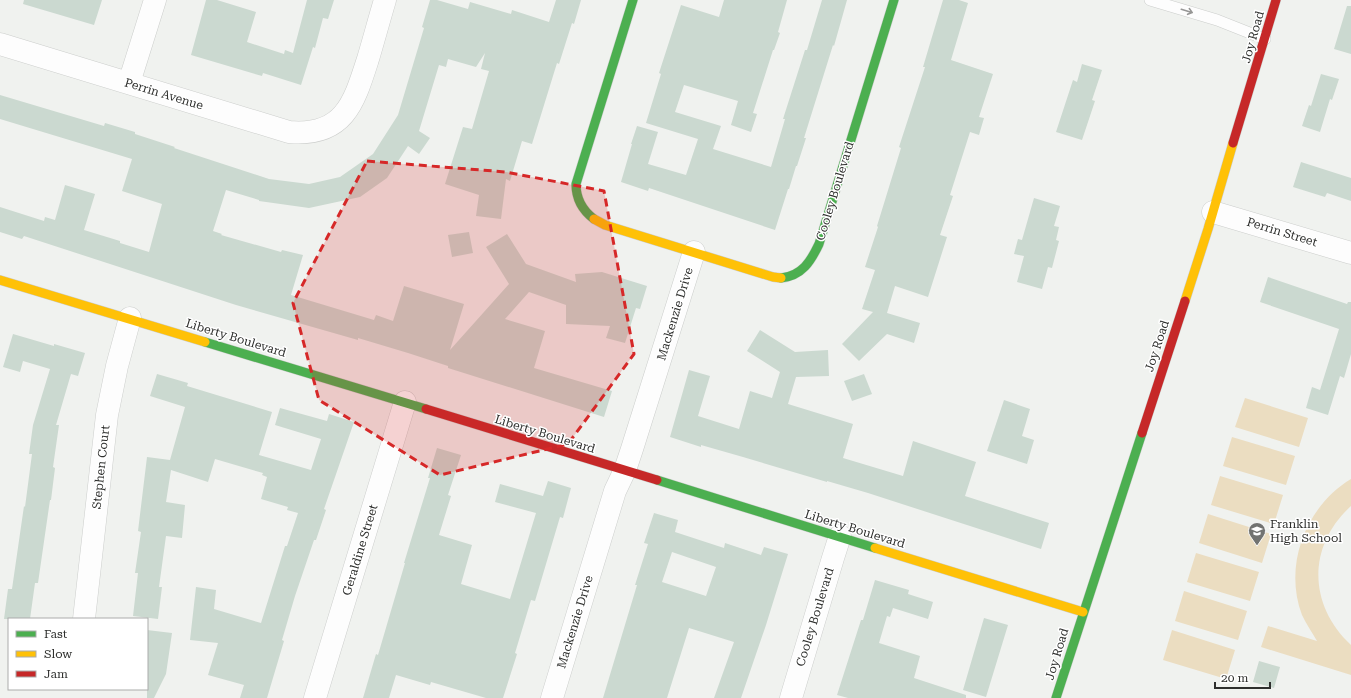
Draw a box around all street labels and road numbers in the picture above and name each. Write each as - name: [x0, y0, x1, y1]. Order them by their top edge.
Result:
- street label: Joy Road: [1239, 9, 1267, 65]
- street label: Perrin Avenue: [123, 75, 205, 113]
- street label: Cooley Boulevard: [813, 140, 857, 242]
- street label: Perrin Street: [1245, 215, 1319, 250]
- street label: Mackenzie Drive: [654, 265, 696, 362]
- street label: Liberty Boulevard: [184, 316, 288, 360]
- street label: Joy Road: [1142, 318, 1172, 374]
- street label: Liberty Boulevard: [493, 412, 597, 456]
- street label: Stephen Court: [90, 424, 112, 510]
- street label: Geraldine Street: [339, 502, 381, 597]
- street label: Liberty Boulevard: [803, 507, 907, 551]
- street label: Cooley Boulevard: [793, 566, 837, 668]
- street label: Mackenzie Drive: [554, 573, 596, 670]
- street label: Joy Road: [1043, 626, 1072, 682]

